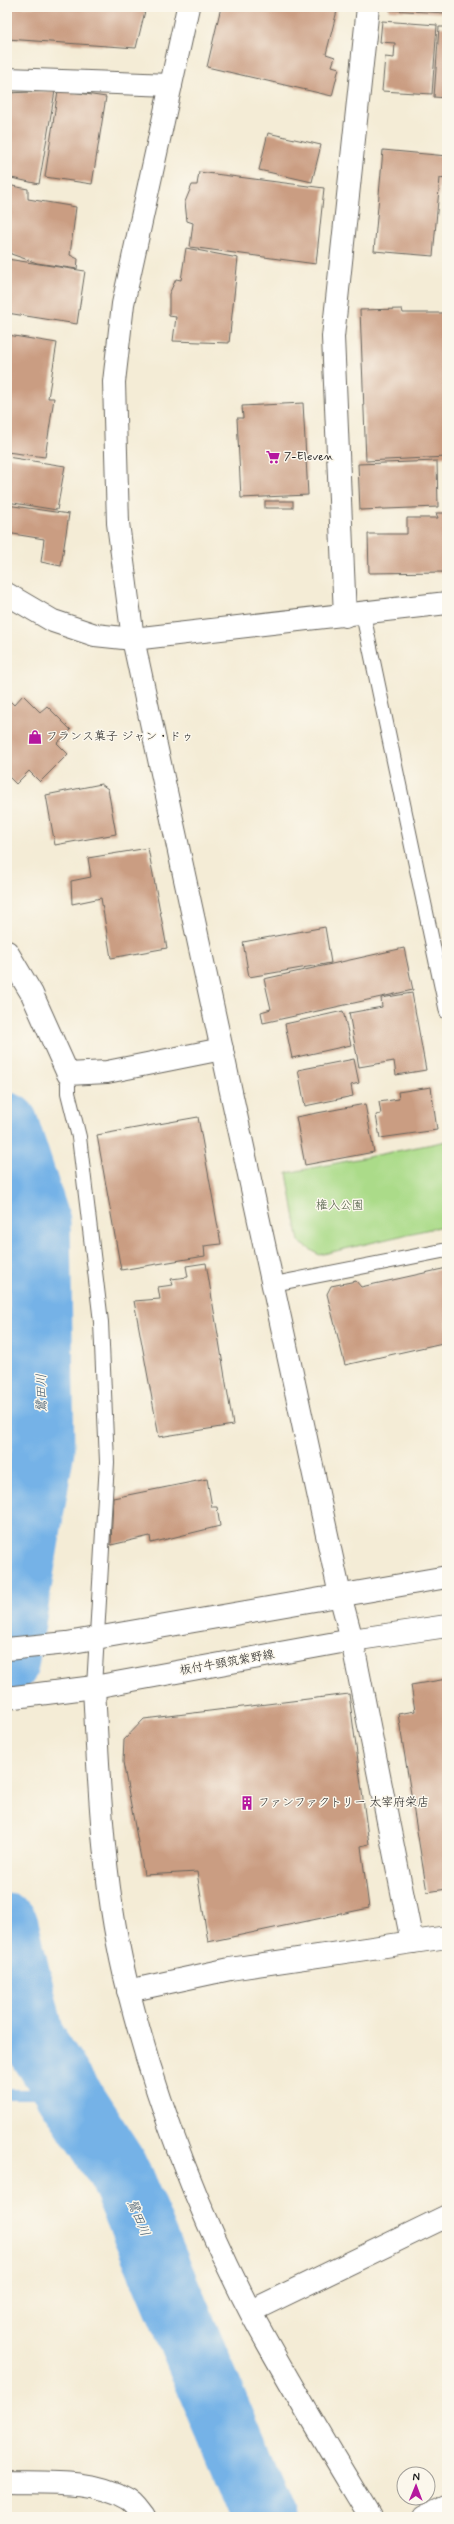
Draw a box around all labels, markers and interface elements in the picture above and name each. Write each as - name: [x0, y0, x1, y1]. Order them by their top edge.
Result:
- supermarket icon: 7-Eleven: [265, 449, 281, 465]
- place label: 7-Eleven: [284, 449, 334, 465]
- shop icon: フランス菓子 ジャン・ドゥ: [27, 729, 43, 745]
- place label: フランス菓子 ジャン・ドゥ: [46, 729, 193, 745]
- park label: 権入公園: [316, 1198, 364, 1214]
- water label: 鷺田川: [33, 1373, 51, 1413]
- street label: 板付牛頸筑紫野線: [178, 1647, 276, 1679]
- building icon: ファンファクトリー 太宰府栄店: [239, 1795, 255, 1811]
- place label: ファンファクトリー 太宰府栄店: [258, 1795, 429, 1811]
- water label: 鷺田川: [123, 2197, 153, 2239]
- north arrow: [396, 2466, 436, 2506]
- text: N: [412, 2470, 420, 2484]

